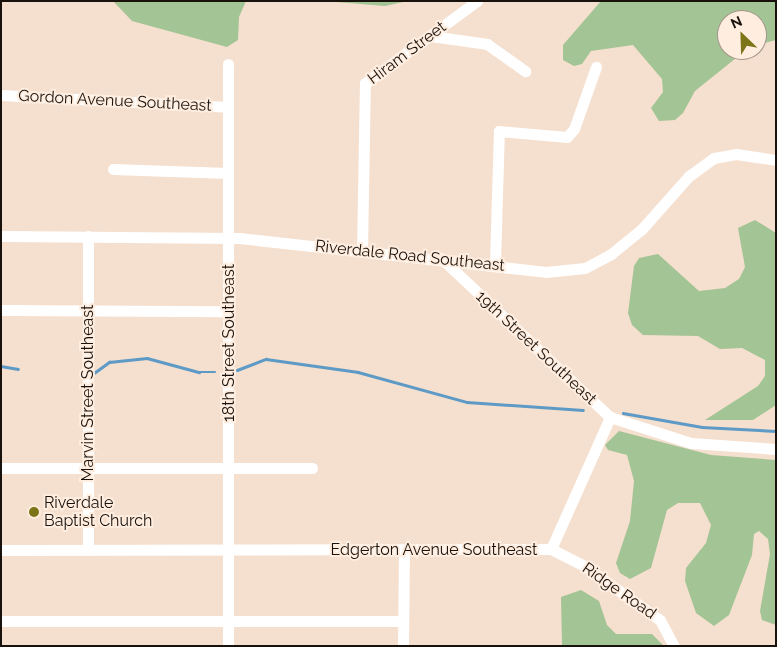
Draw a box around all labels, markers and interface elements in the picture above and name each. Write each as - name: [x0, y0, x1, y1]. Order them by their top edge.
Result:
- north arrow: [717, 10, 767, 60]
- text: N: [728, 13, 744, 32]
- street label: Hiram Street: [364, 17, 450, 89]
- street label: Gordon Avenue Southeast: [18, 86, 212, 116]
- street label: Riverdale Road Southeast: [314, 236, 506, 276]
- street label: 18th Street Southeast: [219, 264, 239, 422]
- street label: 19th Street Southeast: [472, 287, 600, 409]
- street label: Marvin Street Southeast: [78, 305, 98, 481]
- place label: Riverdale Baptist Church: [44, 493, 152, 531]
- marker: Riverdale Baptist Church: [28, 506, 40, 518]
- street label: Edgerton Avenue Southeast: [330, 540, 538, 560]
- street label: Ridge Road: [578, 559, 660, 623]

